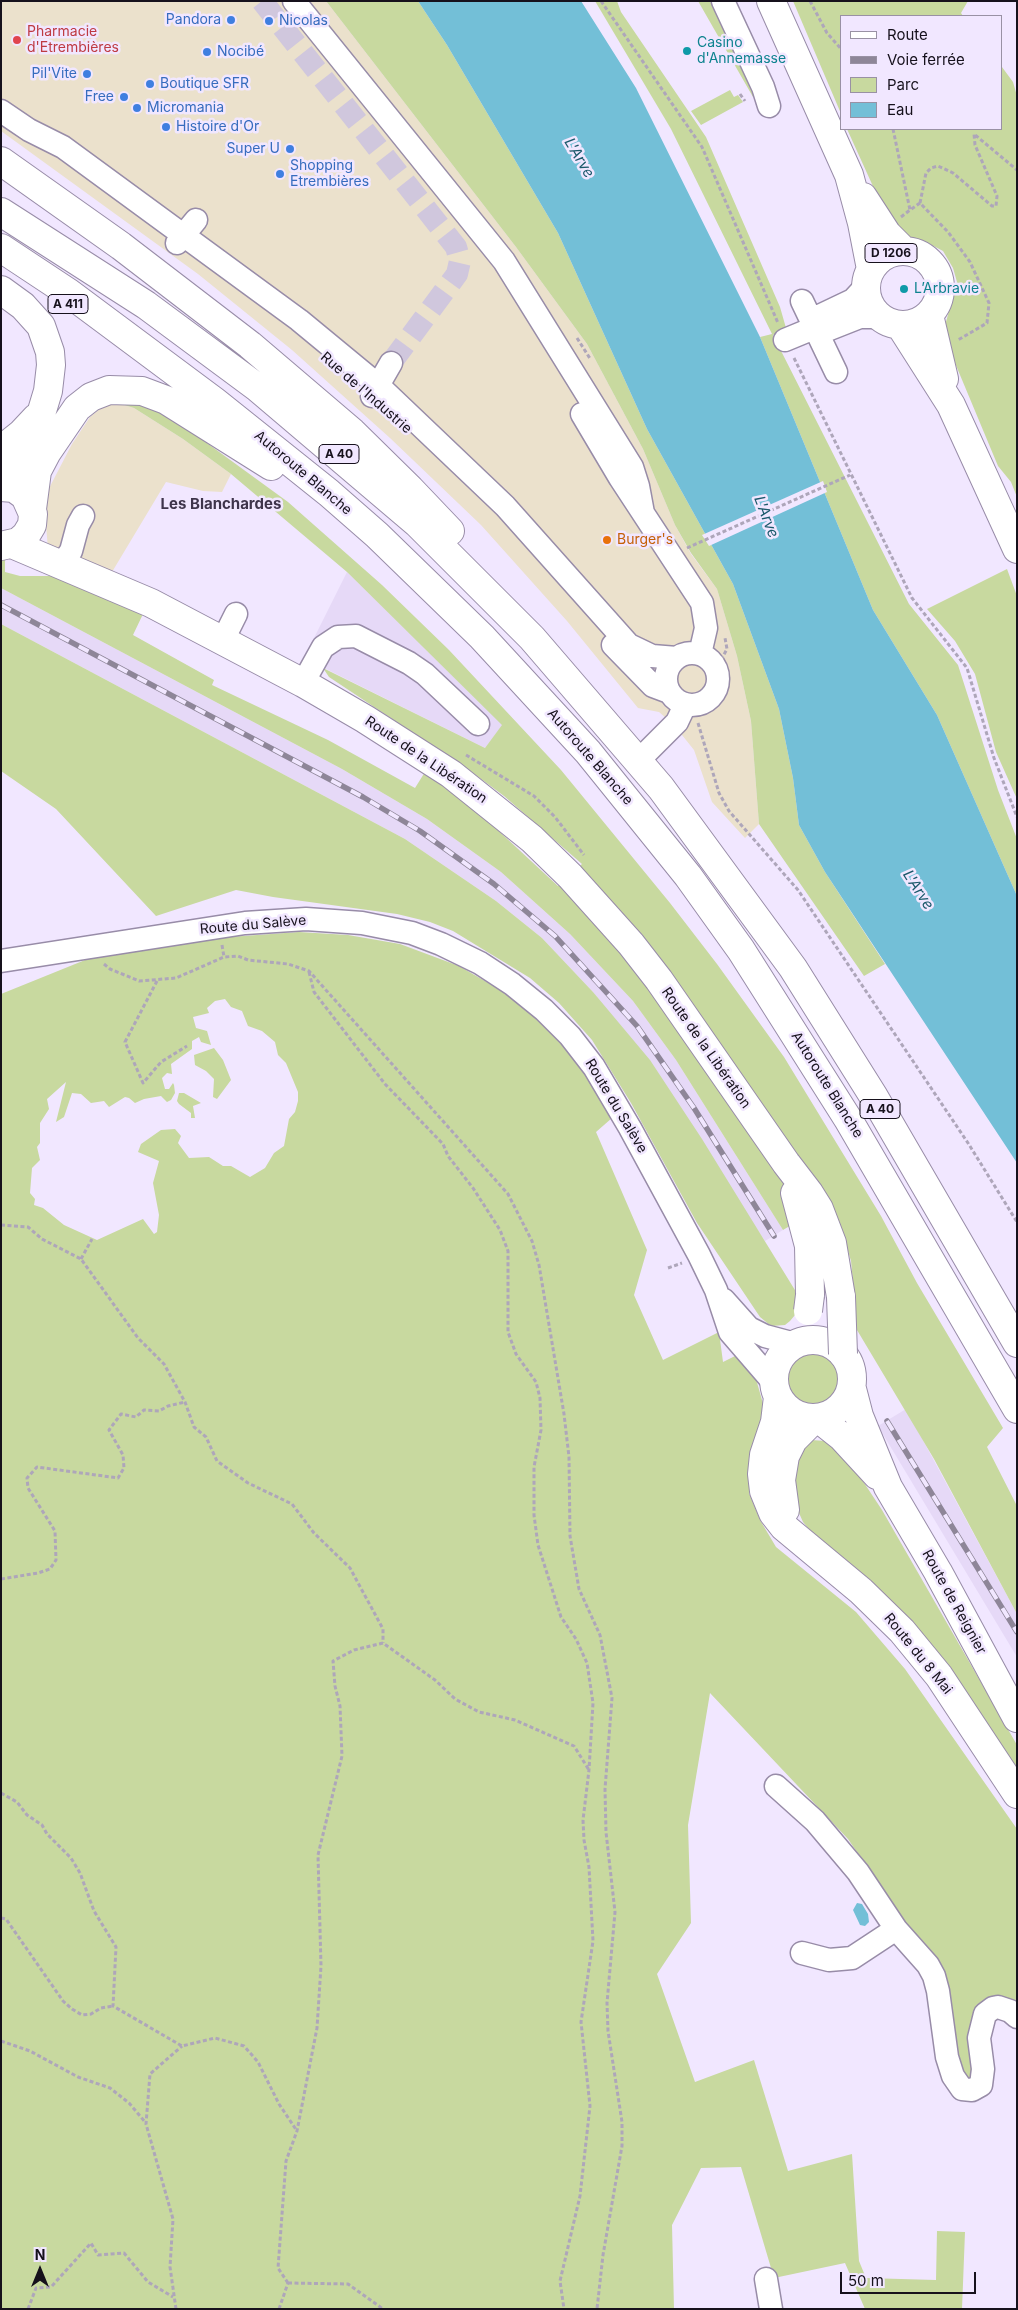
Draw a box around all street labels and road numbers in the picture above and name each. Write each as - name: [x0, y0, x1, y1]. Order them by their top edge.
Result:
- road number: D 1206: [865, 244, 917, 262]
- road number: A 411: [48, 294, 88, 314]
- street label: Rue de l'Industrie: [317, 349, 415, 437]
- street label: Autoroute Blanche: [251, 427, 355, 519]
- road number: A 40: [319, 444, 359, 464]
- street label: Autoroute Blanche: [544, 705, 636, 809]
- street label: Route de la Libération: [362, 713, 490, 807]
- street label: Route du Salève: [199, 912, 307, 938]
- street label: Route de la Libération: [658, 984, 754, 1112]
- street label: Autoroute Blanche: [788, 1029, 866, 1141]
- street label: Route du Salève: [581, 1056, 651, 1156]
- road number: A 40: [860, 1100, 900, 1118]
- street label: Route de Reignier: [918, 1547, 990, 1657]
- street label: Route du 8 Mai: [880, 1610, 956, 1698]

